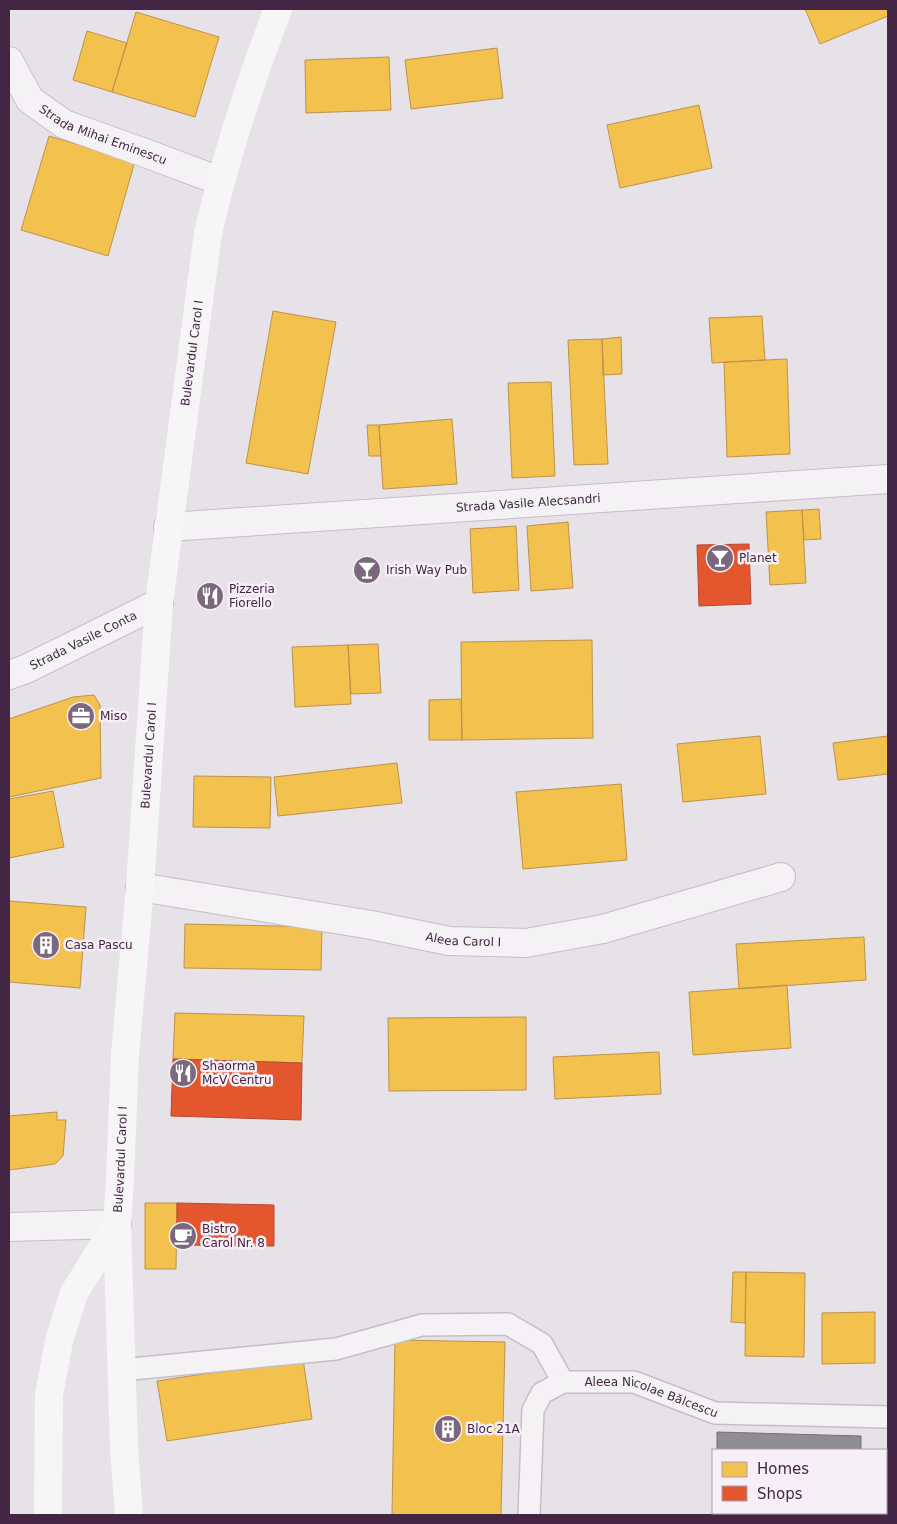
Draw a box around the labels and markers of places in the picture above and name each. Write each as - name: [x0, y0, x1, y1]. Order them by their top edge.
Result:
- bar icon: Planet: [705, 543, 735, 573]
- place label: Planet: [739, 551, 777, 565]
- bar icon: Irish Way Pub: [352, 555, 382, 585]
- place label: Irish Way Pub: [386, 563, 467, 577]
- restaurant icon: Pizzeria Fiorello: [195, 581, 225, 611]
- place label: Pizzeria Fiorello: [229, 582, 275, 610]
- office icon: Miso: [66, 701, 96, 731]
- place label: Miso: [100, 709, 127, 723]
- building icon: Casa Pascu: [31, 930, 61, 960]
- place label: Casa Pascu: [65, 938, 133, 952]
- restaurant icon: Shaorma McV Centru: [168, 1058, 198, 1088]
- place label: Shaorma McV Centru: [202, 1059, 272, 1087]
- cafe icon: Bistro Carol Nr. 8: [168, 1221, 198, 1251]
- place label: Bistro Carol Nr. 8: [202, 1222, 265, 1250]
- building icon: Bloc 21A: [433, 1414, 463, 1444]
- place label: Bloc 21A: [467, 1422, 521, 1436]

